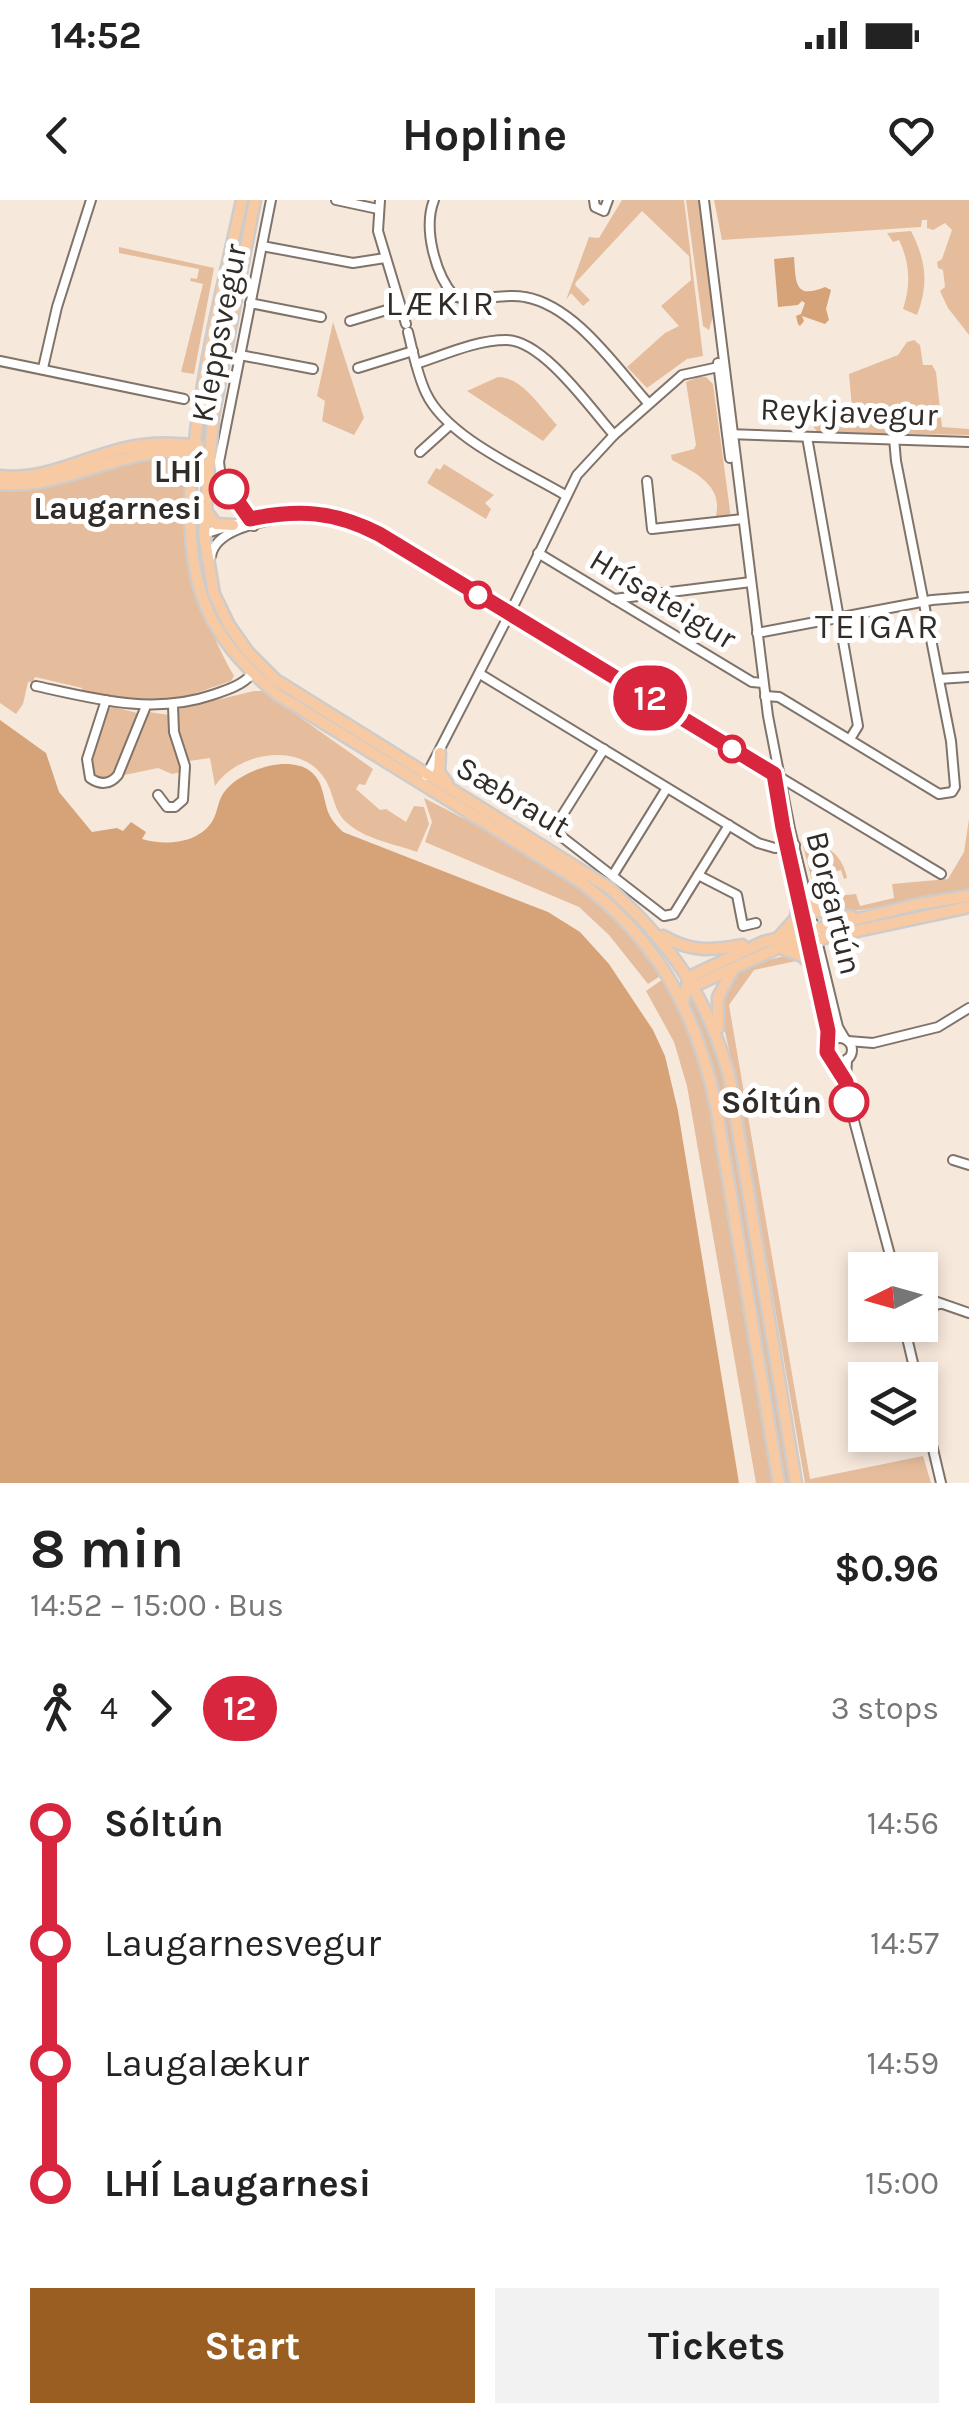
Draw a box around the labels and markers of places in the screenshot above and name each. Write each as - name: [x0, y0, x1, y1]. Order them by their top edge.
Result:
- place label: LHÍ Laugarnesi: [33, 451, 203, 527]
- marker: LHÍ Laugarnesi: [210, 470, 248, 508]
- unlabelled marker: [465, 582, 491, 608]
- unlabelled marker: [719, 736, 745, 762]
- marker: Sóltún: [830, 1083, 868, 1121]
- place label: Sóltún: [721, 1084, 822, 1121]

